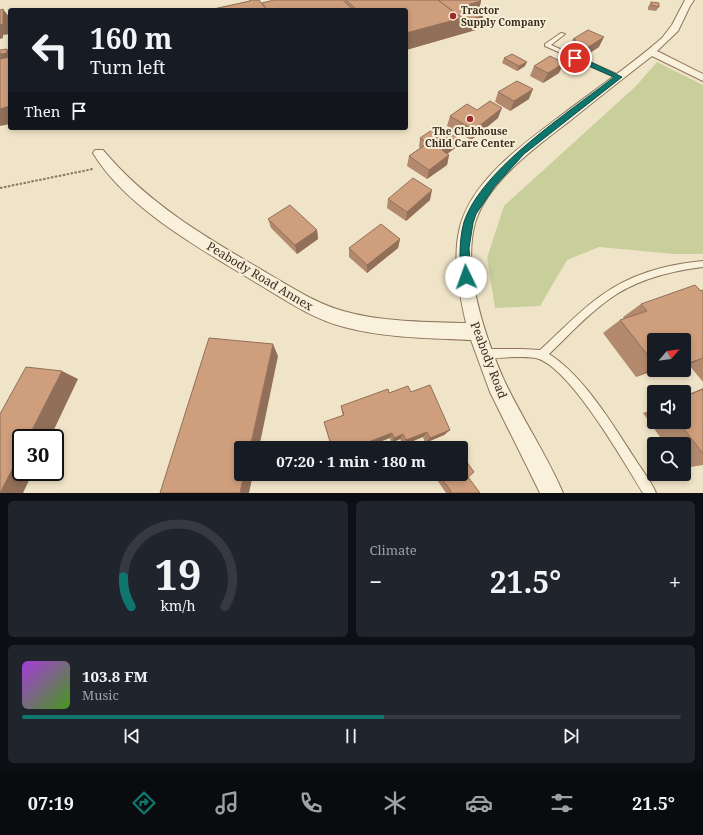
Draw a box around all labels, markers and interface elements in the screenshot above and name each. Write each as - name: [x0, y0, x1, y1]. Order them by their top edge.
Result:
- place label: Tractor Supply Company: [461, 3, 546, 29]
- marker: Tractor Supply Company: [448, 11, 458, 21]
- text: 160 m: [90, 19, 172, 57]
- icon: left: [24, 24, 76, 76]
- pin: [558, 41, 592, 75]
- icon: arrive: [564, 47, 586, 69]
- text: Turn left: [90, 55, 165, 79]
- icon: arrive: [68, 100, 90, 122]
- text: Then: [24, 101, 60, 121]
- marker: The Clubhouse Child Care Center: [465, 114, 475, 124]
- place label: The Clubhouse Child Care Center: [425, 124, 516, 150]
- street label: Peabody Road Annex: [204, 237, 316, 315]
- position arrow: [445, 256, 487, 298]
- street label: Peabody Road: [467, 319, 512, 401]
- north arrow: [647, 333, 691, 377]
- map controls: [647, 333, 691, 481]
- button: sound: [647, 385, 691, 429]
- speed limit sign: 30: [12, 429, 64, 481]
- button: search: [647, 437, 691, 481]
- text: 07:20 · 1 min · 180 m: [276, 451, 426, 471]
- text: Climate: [370, 541, 417, 559]
- text: 19: [154, 546, 201, 602]
- text: 21.5°: [490, 561, 561, 602]
- text: −: [370, 566, 382, 596]
- text: +: [669, 566, 681, 596]
- text: km/h: [160, 596, 195, 615]
- text: 103.8 FM: [82, 666, 148, 686]
- text: Music: [82, 686, 119, 704]
- icon: previous: [121, 725, 143, 747]
- icon: pause: [340, 725, 362, 747]
- icon: next: [560, 725, 582, 747]
- icon: directions: [130, 789, 158, 817]
- icon: music: [213, 789, 241, 817]
- icon: phone: [297, 789, 325, 817]
- icon: climate: [381, 789, 409, 817]
- icon: car: [465, 789, 493, 817]
- icon: filters: [548, 789, 576, 817]
- text: 07:19: [28, 791, 74, 815]
- text: 21.5°: [632, 791, 675, 815]

